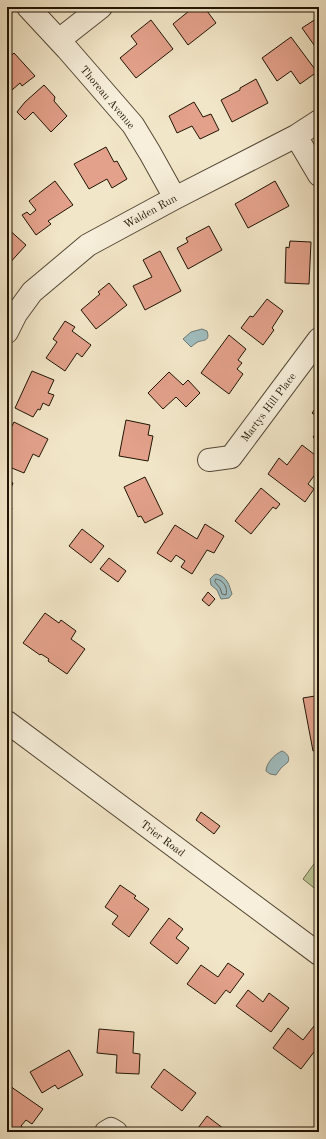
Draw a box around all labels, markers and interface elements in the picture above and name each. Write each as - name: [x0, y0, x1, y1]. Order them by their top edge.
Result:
- street label: Thoreau Avenue: [78, 64, 136, 131]
- street label: Walden Run: [122, 193, 179, 231]
- street label: Martys Hill Place: [240, 371, 299, 444]
- street label: Trier Road: [138, 819, 187, 860]

